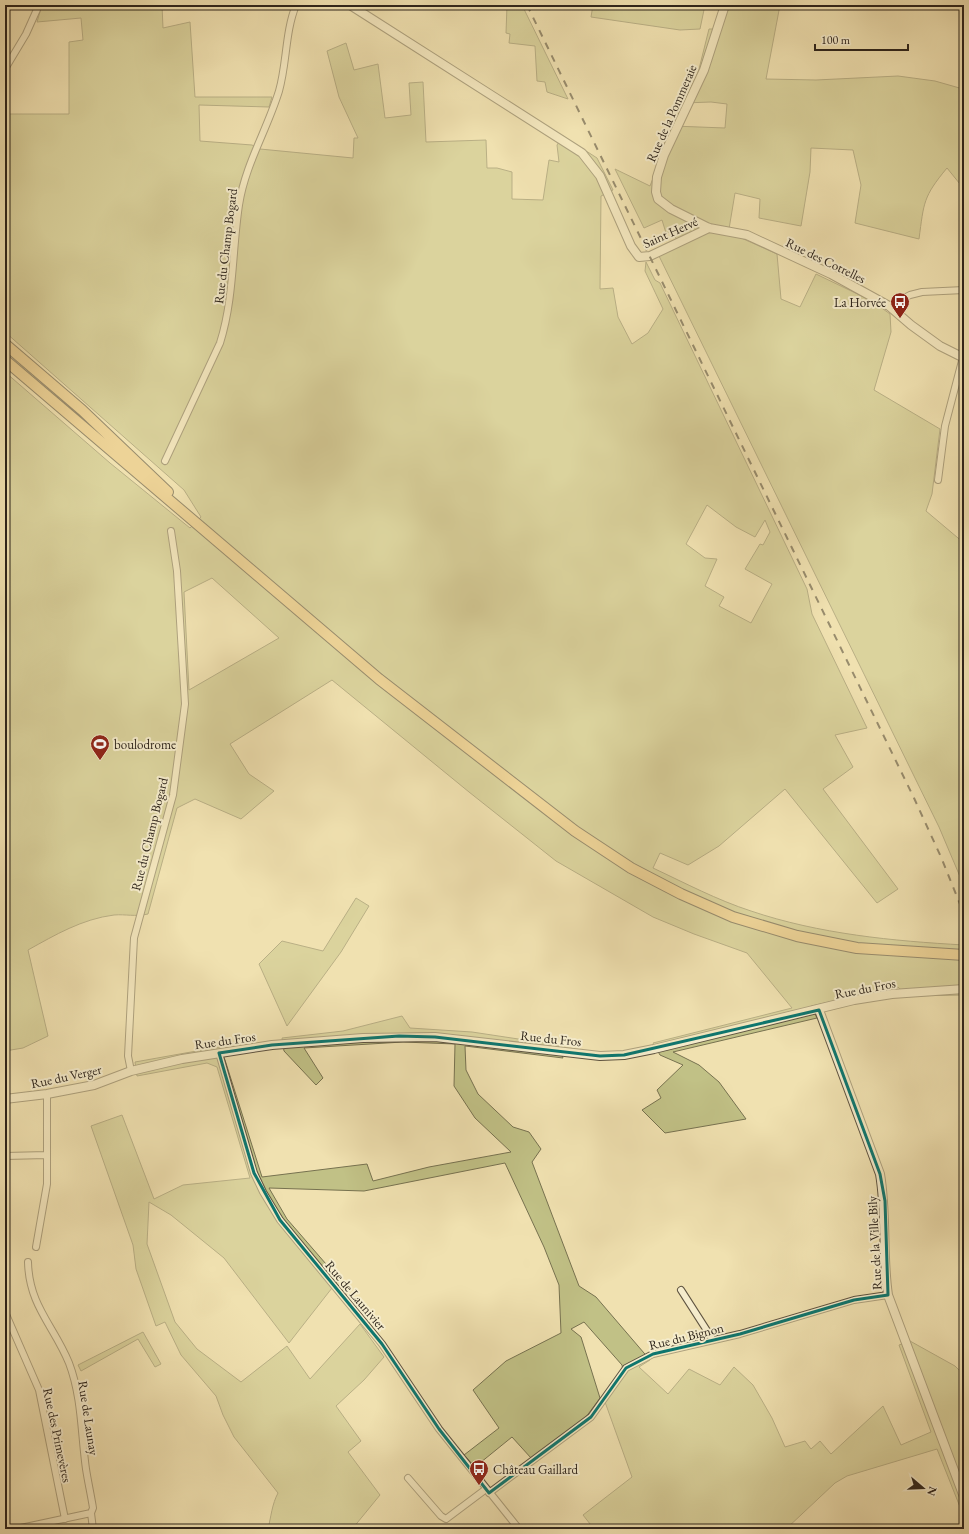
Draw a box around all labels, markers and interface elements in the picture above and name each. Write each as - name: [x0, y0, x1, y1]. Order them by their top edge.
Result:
- scale bar: [815, 26, 908, 52]
- text: 100 m: [821, 32, 851, 48]
- street label: Rue de la Pommeraie: [642, 62, 701, 165]
- street label: Rue du Champ Bogard: [210, 187, 241, 305]
- street label: Saint Hervé: [640, 213, 700, 252]
- street label: Rue des Cotrelles: [783, 234, 869, 287]
- bus stop icon: La Horvée: [889, 291, 911, 319]
- place label: La Horvée: [834, 294, 886, 311]
- sports icon: boulodrome: [89, 733, 111, 761]
- place label: boulodrome: [114, 736, 176, 753]
- street label: Rue du Champ Bogard: [127, 775, 172, 893]
- street label: Rue du Fros: [833, 974, 897, 1003]
- street label: Rue du Fros: [520, 1027, 582, 1050]
- street label: Rue du Fros: [193, 1028, 257, 1053]
- street label: Rue du Verger: [29, 1061, 104, 1092]
- street label: Rue de la Ville Bily: [864, 1195, 885, 1290]
- street label: Rue de Launivier: [321, 1257, 390, 1334]
- street label: Rue du Bignon: [647, 1319, 725, 1354]
- street label: Rue de Launay: [74, 1380, 103, 1457]
- street label: Rue des Primevères: [39, 1386, 76, 1484]
- bus stop icon: Château Gaillard: [468, 1458, 490, 1486]
- place label: Château Gaillard: [493, 1461, 579, 1478]
- north arrow: [903, 1468, 943, 1508]
- text: N: [924, 1485, 941, 1498]

